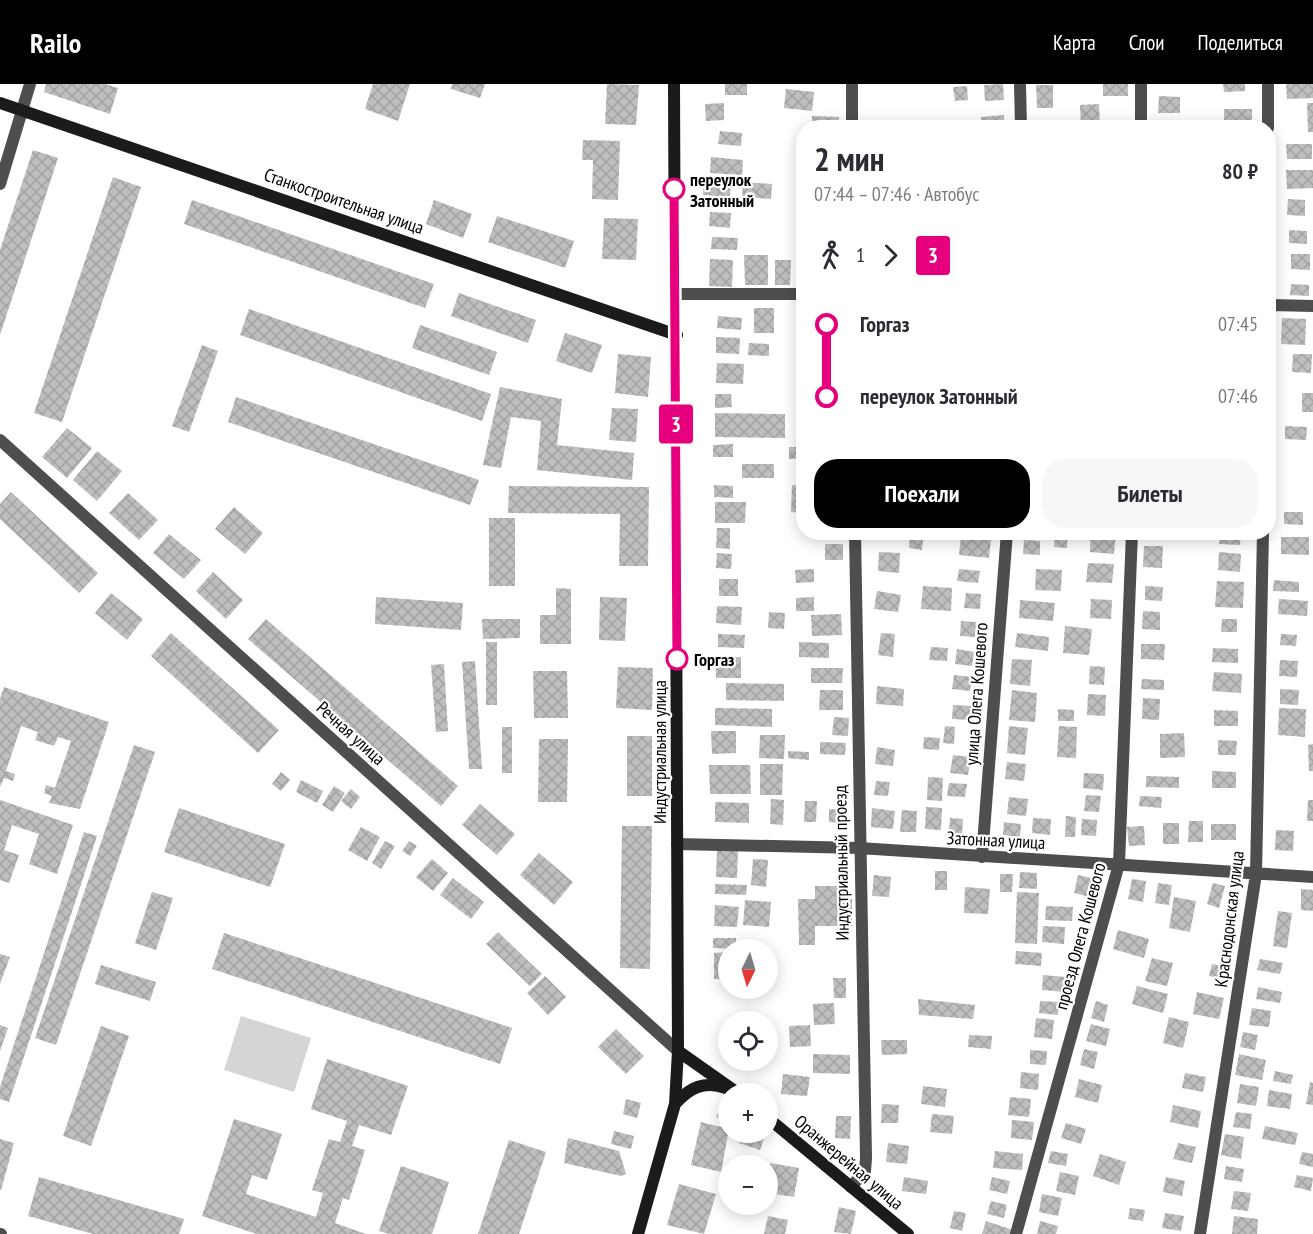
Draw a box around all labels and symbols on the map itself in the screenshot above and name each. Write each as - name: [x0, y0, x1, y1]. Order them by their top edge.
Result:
- street label: Станкостроительная улица: [261, 163, 427, 239]
- place label: переулок Затонный: [690, 168, 754, 212]
- marker: переулок Затонный: [663, 178, 685, 200]
- line badge: 3: [656, 404, 696, 444]
- street label: улица Олега Кошевого: [960, 622, 992, 766]
- marker: Горгаз: [666, 648, 688, 670]
- place label: Горгаз: [694, 648, 734, 671]
- street label: Индустриальная улица: [648, 680, 671, 824]
- street label: Речная улица: [312, 696, 390, 770]
- street label: Индустриальный проезд: [828, 785, 854, 941]
- street label: Затонная улица: [946, 826, 1046, 854]
- street label: Краснодонская улица: [1209, 849, 1249, 989]
- street label: проезд Олега Кошевого: [1049, 860, 1111, 1012]
- north arrow: [718, 939, 778, 999]
- street label: Оранжерейная улица: [790, 1110, 908, 1214]

